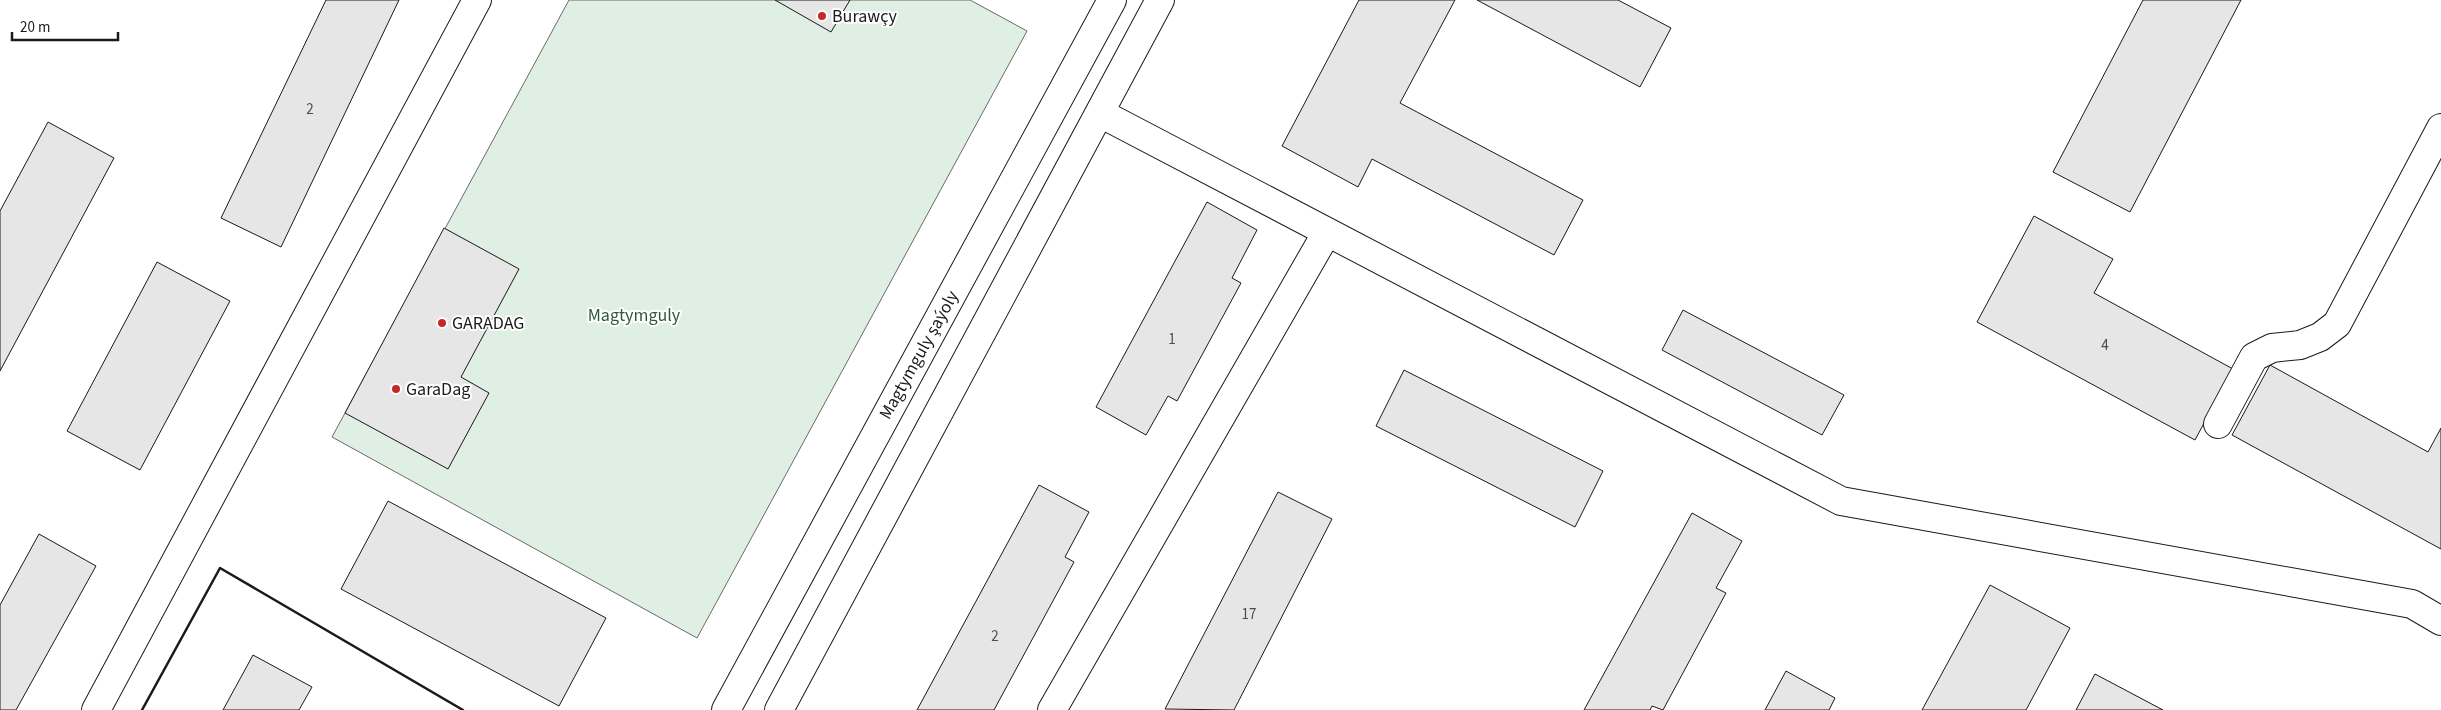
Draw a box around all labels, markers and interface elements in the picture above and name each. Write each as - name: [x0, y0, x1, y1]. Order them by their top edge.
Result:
- place label: Burawçy: [832, 4, 897, 29]
- scale bar: [12, 10, 119, 42]
- marker: Burawçy: [816, 10, 828, 22]
- text: 20 m: [20, 17, 50, 38]
- house number: 2: [306, 99, 314, 120]
- street label: Magtymguly şaýoly: [873, 286, 965, 424]
- park label: Magtymguly: [588, 303, 681, 328]
- place label: GARADAG: [452, 311, 524, 336]
- marker: GARADAG: [436, 317, 448, 329]
- house number: 1: [1168, 329, 1176, 350]
- house number: 4: [2101, 335, 2109, 356]
- place label: GaraDag: [406, 377, 470, 402]
- marker: GaraDag: [390, 383, 402, 395]
- house number: 17: [1242, 604, 1256, 625]
- house number: 2: [991, 626, 999, 647]

